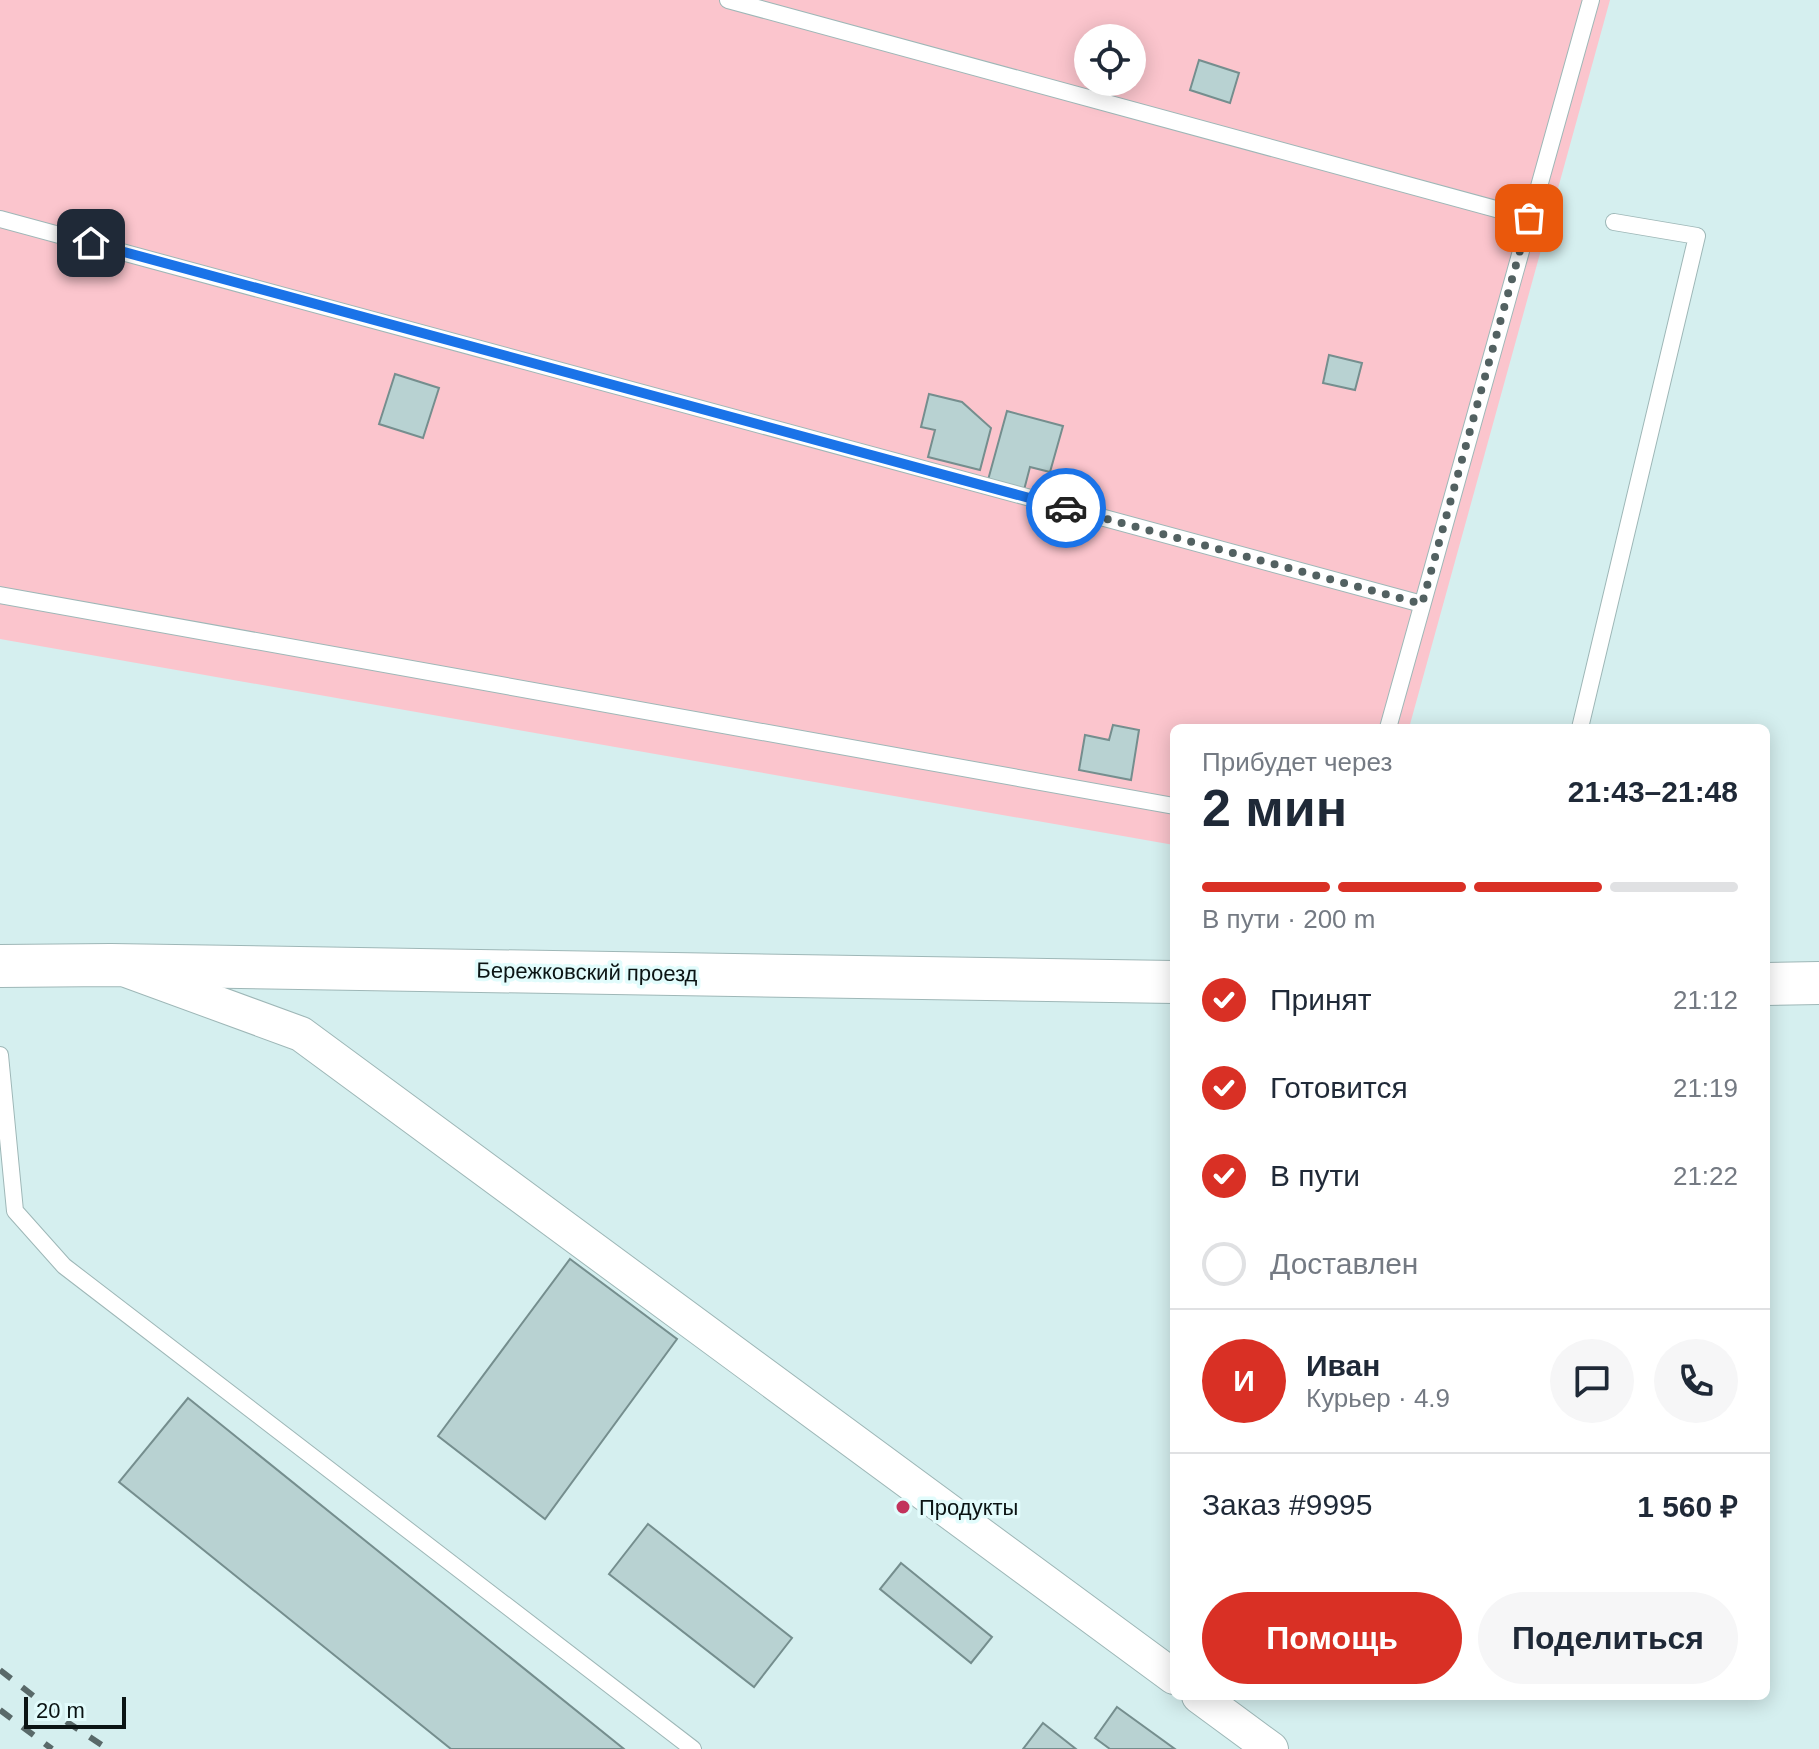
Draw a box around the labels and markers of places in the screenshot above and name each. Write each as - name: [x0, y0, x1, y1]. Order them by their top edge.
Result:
- pin: [1495, 184, 1563, 252]
- pin: [57, 209, 125, 277]
- place label: Продукты: [919, 1495, 1018, 1520]
- marker: Продукты: [894, 1498, 912, 1516]

